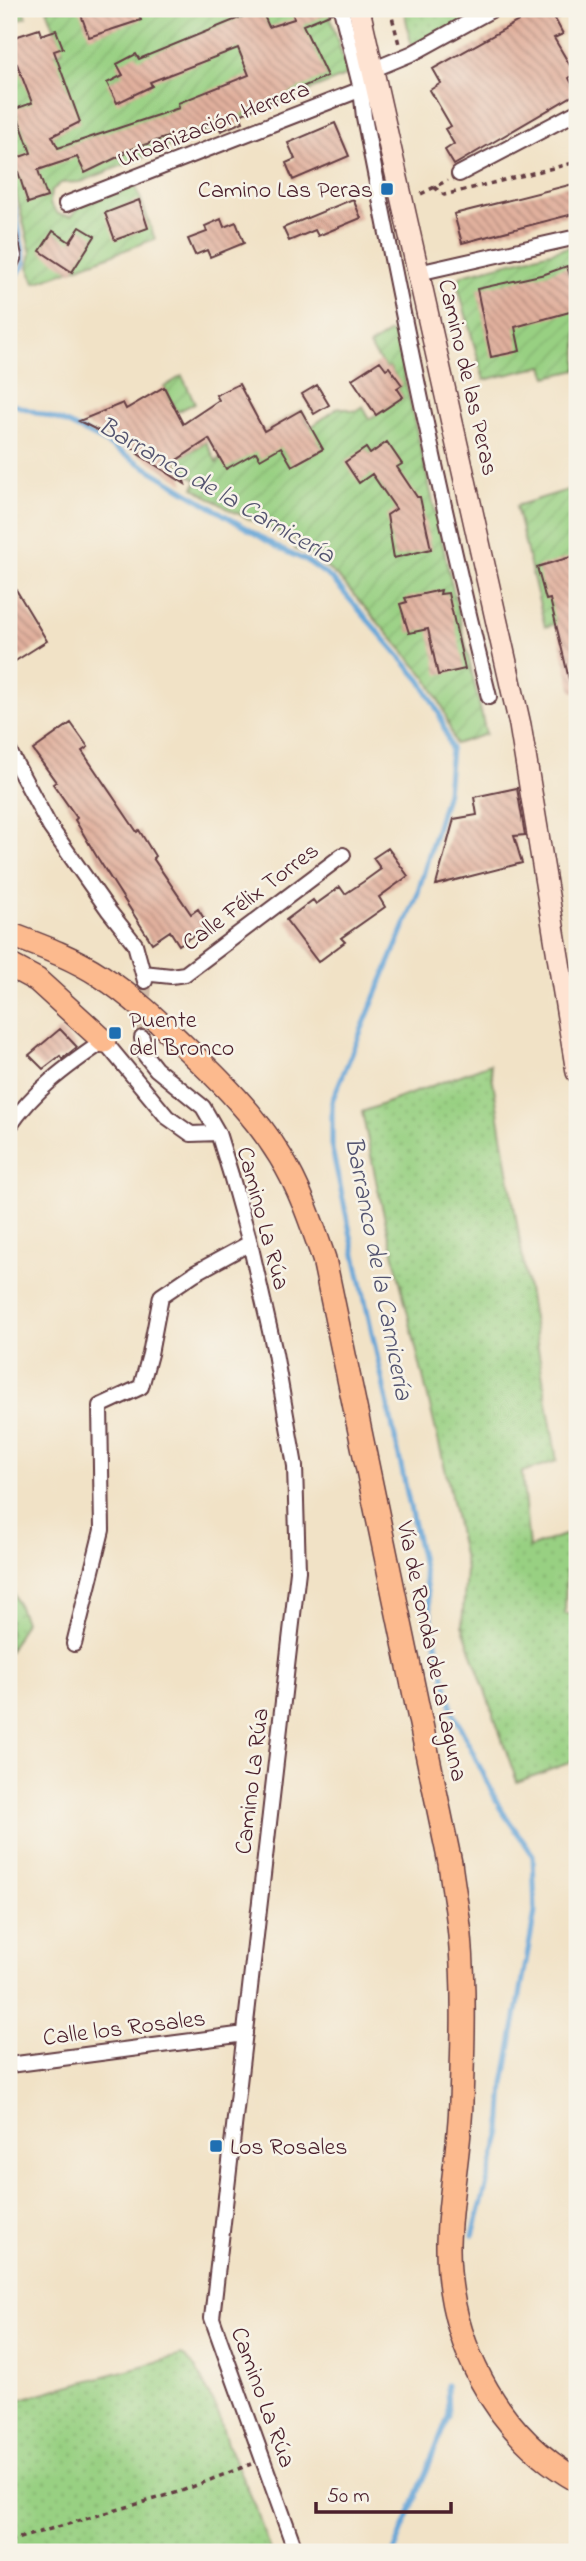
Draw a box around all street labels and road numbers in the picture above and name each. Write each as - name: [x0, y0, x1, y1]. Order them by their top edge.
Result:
- street label: Urbanización Herrera: [113, 73, 315, 178]
- street label: Camino de las Peras: [427, 276, 506, 479]
- street label: Calle Félix Torres: [176, 835, 327, 961]
- street label: Camino La Rúa: [226, 1143, 298, 1294]
- street label: Vía de Ronda de La Laguna: [386, 1517, 475, 1785]
- street label: Camino La Rúa: [227, 1706, 280, 1856]
- street label: Calle los Rosales: [41, 2002, 208, 2057]
- street label: Camino La Rúa: [220, 2323, 303, 2473]

